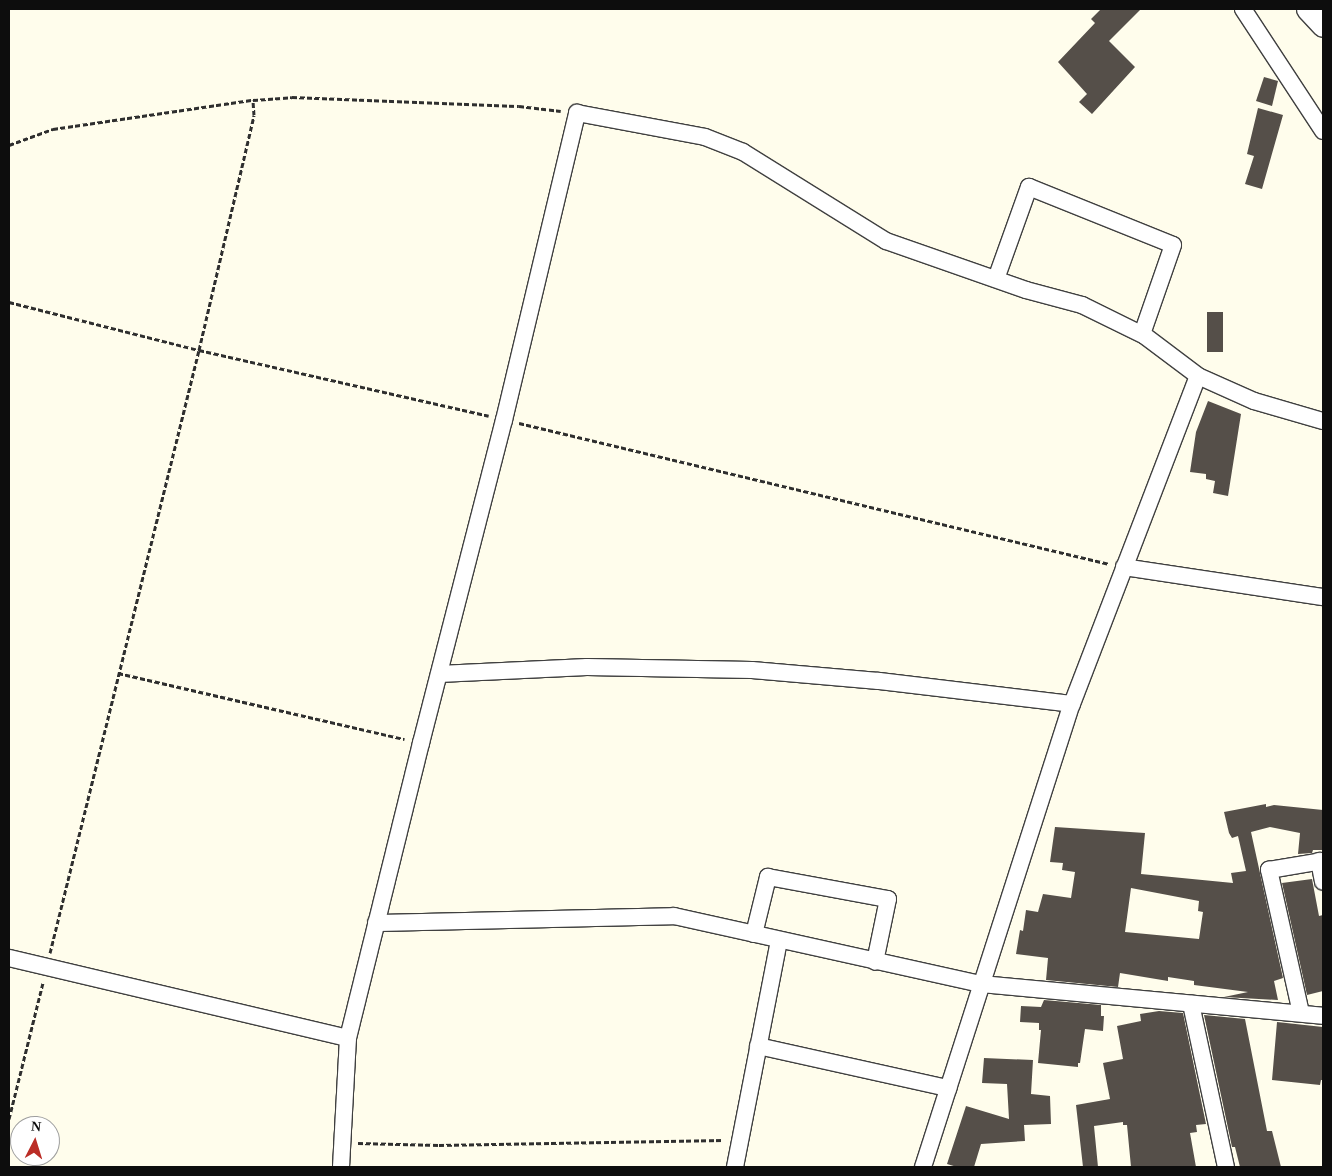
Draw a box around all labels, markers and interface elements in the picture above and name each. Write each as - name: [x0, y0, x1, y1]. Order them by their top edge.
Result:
- north arrow: [10, 1116, 60, 1166]
- text: N: [31, 1119, 42, 1134]

